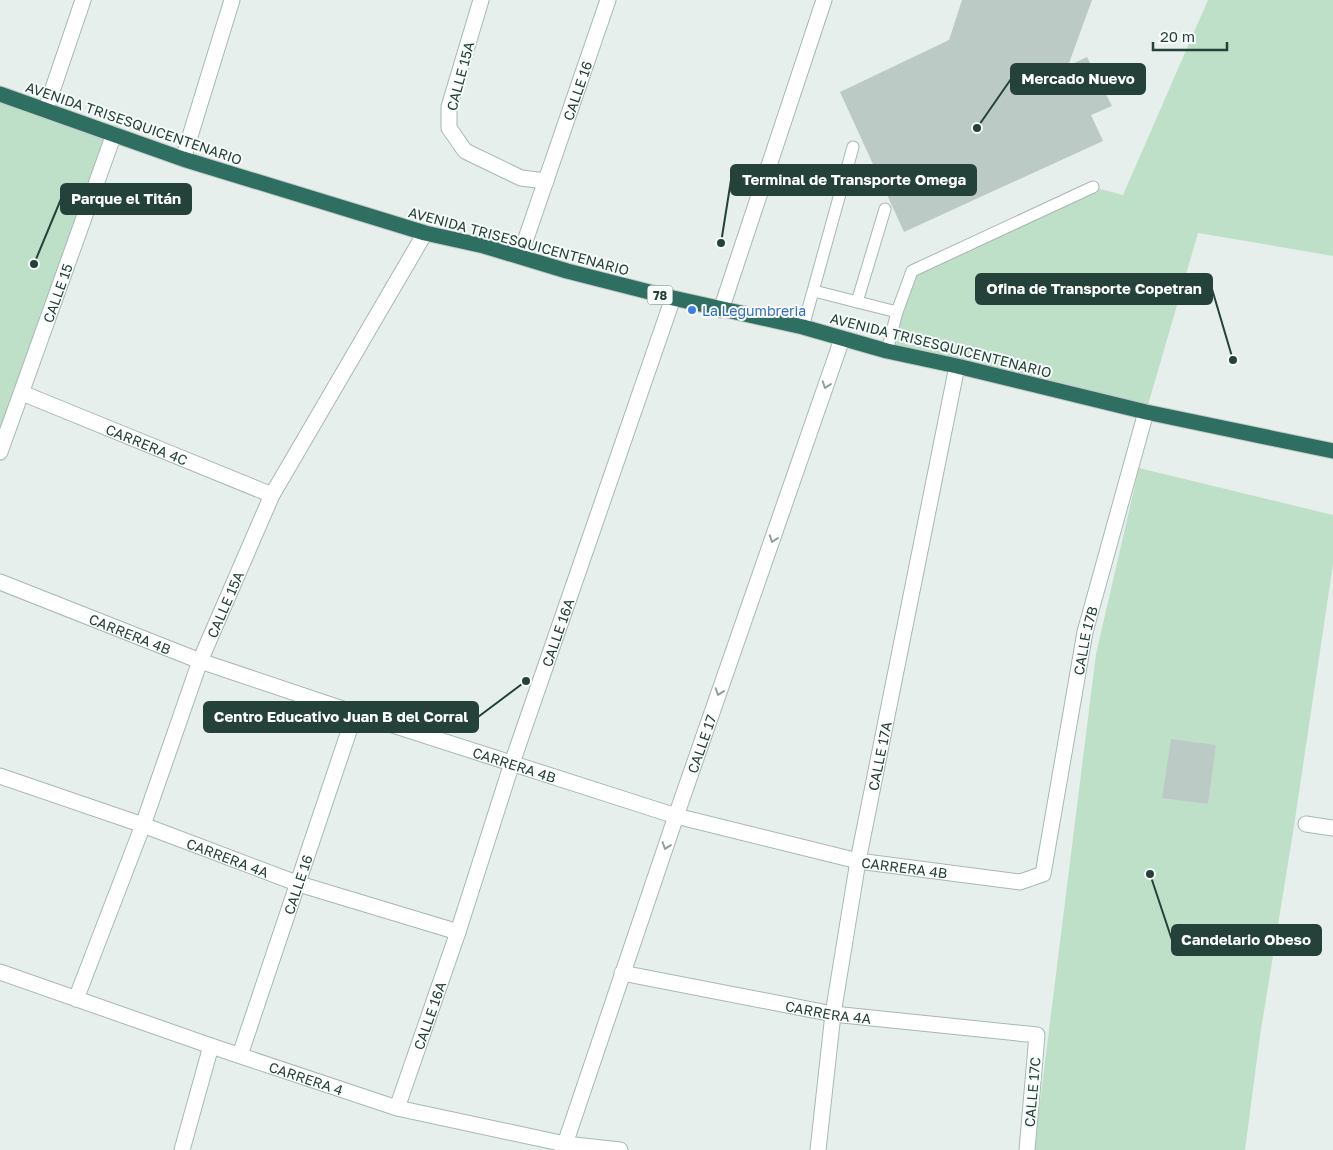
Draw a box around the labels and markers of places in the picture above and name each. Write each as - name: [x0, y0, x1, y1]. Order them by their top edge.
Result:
- callout: Mercado Nuevo: [1011, 64, 1145, 94]
- callout: Terminal de Transporte Omega: [731, 165, 976, 195]
- callout: Parque el Titán: [61, 184, 191, 214]
- callout: Ofina de Transporte Copetran: [976, 274, 1212, 304]
- place label: La Legumbreria: [702, 302, 806, 319]
- marker: La Legumbreria: [686, 304, 698, 316]
- callout: Centro Educativo Juan B del Corral: [204, 702, 478, 732]
- callout: Candelario Obeso: [1172, 925, 1321, 955]

